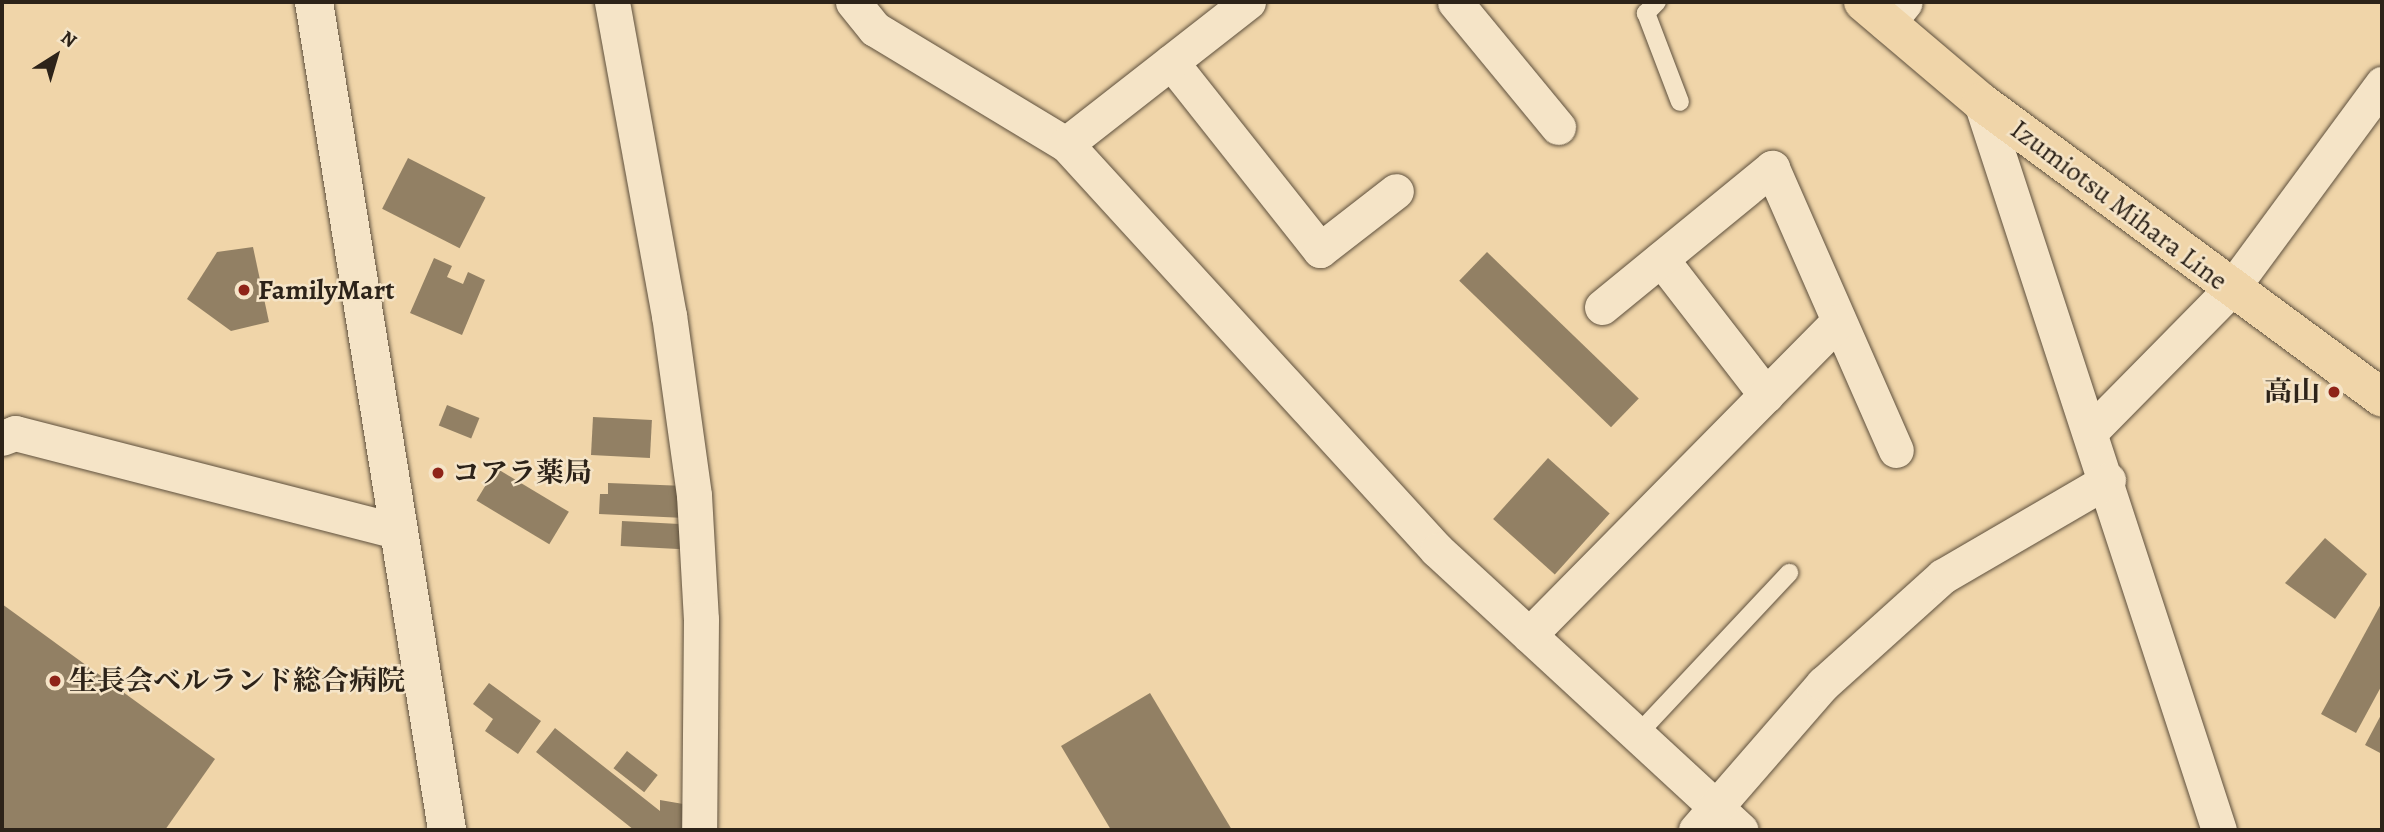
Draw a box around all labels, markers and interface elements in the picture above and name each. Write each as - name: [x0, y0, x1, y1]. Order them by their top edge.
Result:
- north arrow: [21, 21, 91, 91]
- text: N: [55, 25, 82, 54]
- street label: Izumiotsu Mihara Line: [2004, 113, 2234, 297]
- place label: FamilyMart: [258, 273, 395, 307]
- marker: FamilyMart: [236, 282, 252, 298]
- place label: 高山: [2264, 375, 2320, 409]
- marker: 高山: [2326, 384, 2342, 400]
- place label: コアラ薬局: [452, 456, 592, 490]
- marker: コアラ薬局: [430, 465, 446, 481]
- place label: 生長会ベルランド総合病院: [69, 664, 405, 698]
- marker: 生長会ベルランド総合病院: [47, 673, 63, 689]

